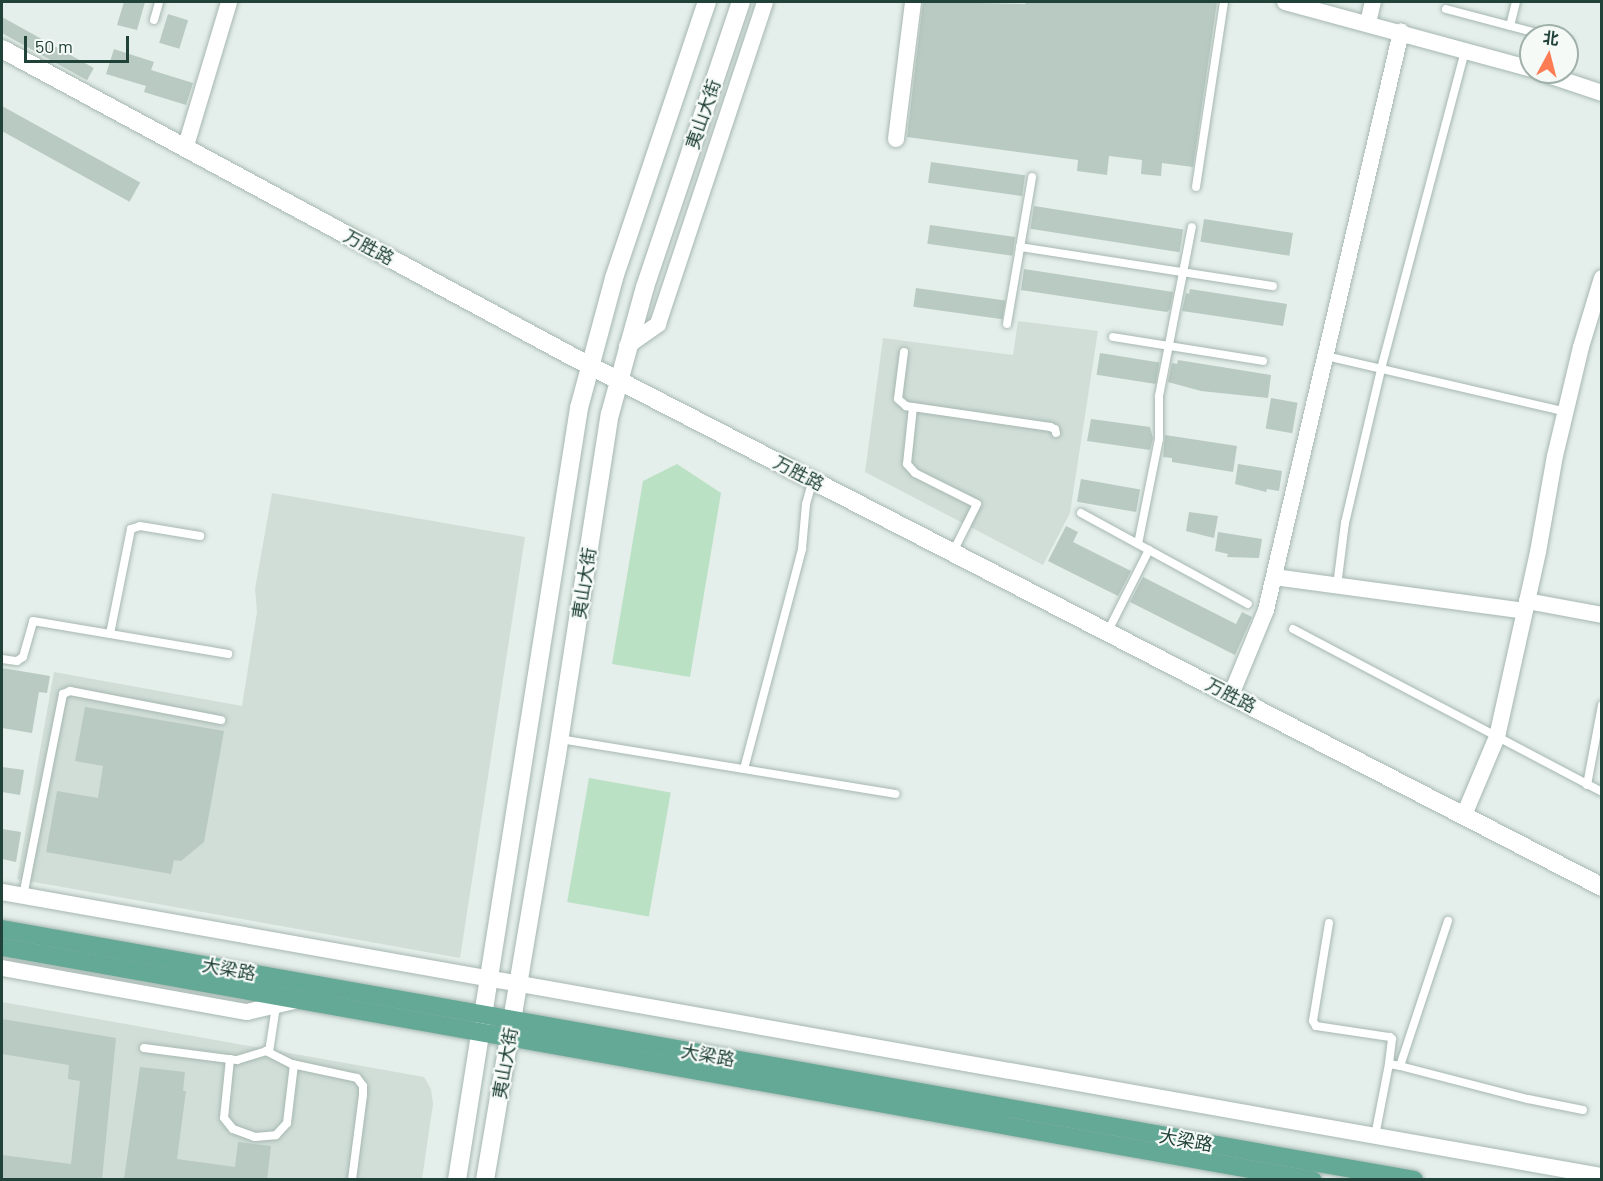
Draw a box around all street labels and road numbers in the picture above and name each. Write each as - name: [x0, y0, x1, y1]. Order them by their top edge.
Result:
- street label: 夷山大街: [681, 76, 725, 152]
- street label: 万胜路: [340, 225, 398, 269]
- street label: 万胜路: [770, 451, 828, 495]
- street label: 夷山大街: [568, 546, 600, 620]
- street label: 万胜路: [1202, 673, 1260, 717]
- street label: 大梁路: [201, 954, 257, 984]
- street label: 夷山大街: [488, 1026, 522, 1100]
- street label: 大梁路: [680, 1040, 736, 1070]
- street label: 大梁路: [1158, 1125, 1214, 1155]

